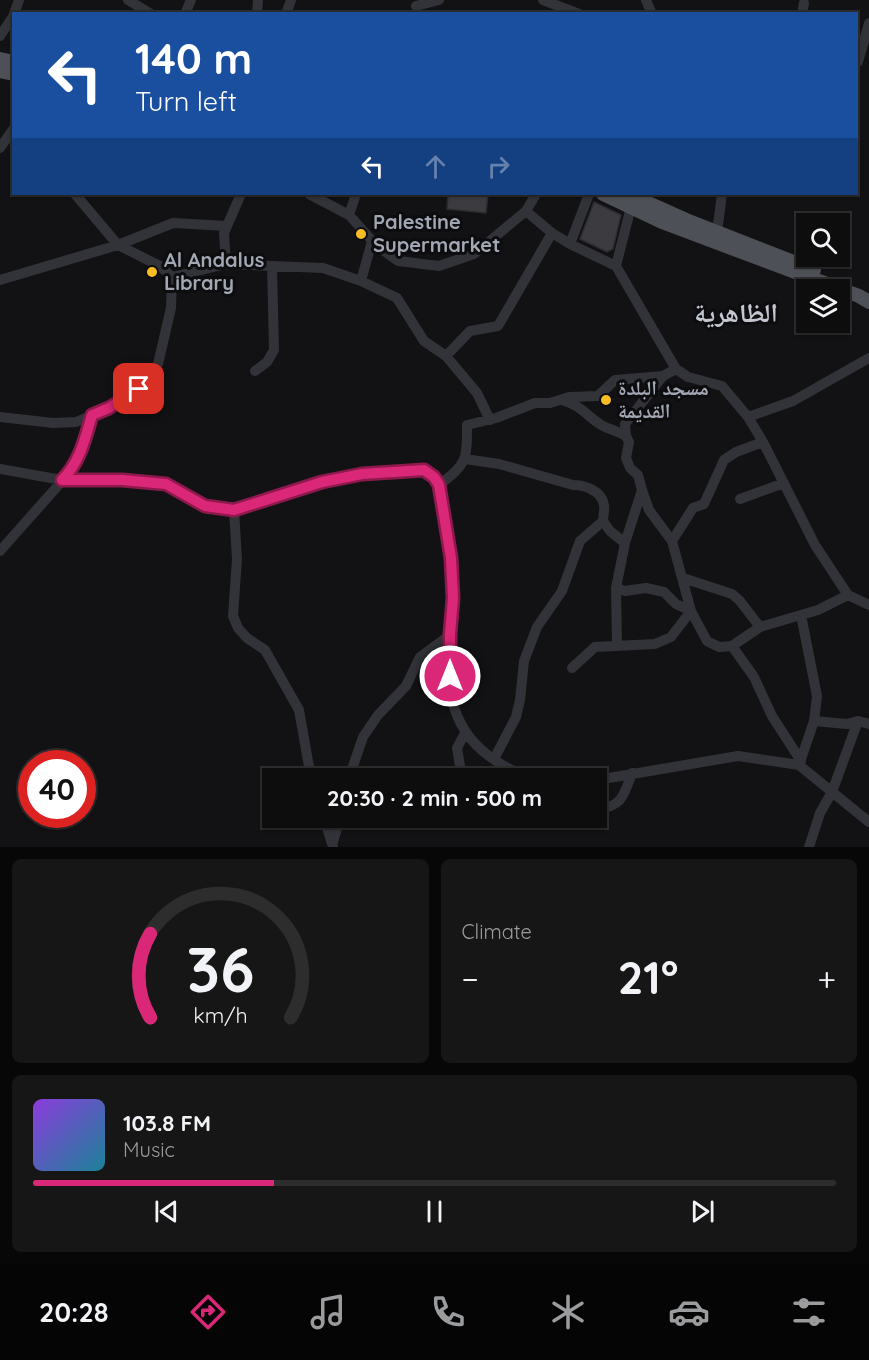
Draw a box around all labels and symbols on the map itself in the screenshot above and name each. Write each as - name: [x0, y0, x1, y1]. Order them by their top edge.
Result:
- place label: Palestine Supermarket: [373, 209, 500, 257]
- marker: Palestine Supermarket: [354, 227, 368, 241]
- place label: Al Andalus Library: [164, 247, 264, 295]
- marker: Al Andalus Library: [145, 265, 159, 279]
- district label: الظاهرية: [694, 296, 778, 329]
- pin: [113, 363, 164, 414]
- place label: مسجد البلدة القديمة: [618, 375, 709, 423]
- marker: مسجد البلدة القديمة: [599, 393, 613, 407]
- position arrow: [418, 644, 482, 708]
- speed limit sign: 40: [18, 750, 96, 828]

